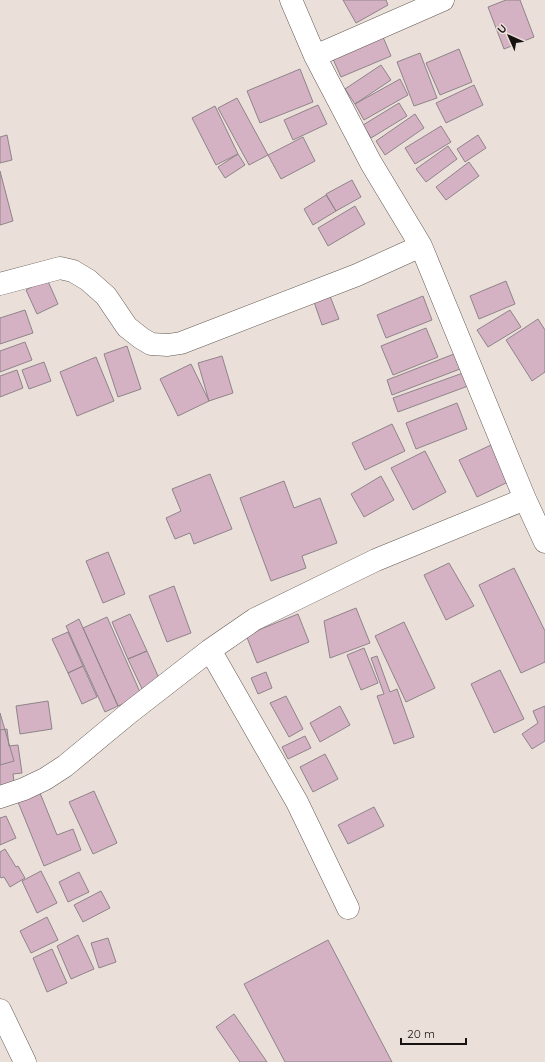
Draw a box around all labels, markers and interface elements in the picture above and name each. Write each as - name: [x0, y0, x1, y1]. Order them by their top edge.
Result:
- north arrow: [489, 16, 529, 56]
- text: U: [494, 21, 510, 37]
- scale bar: [401, 1020, 466, 1046]
- text: 20 m: [407, 1026, 435, 1041]

